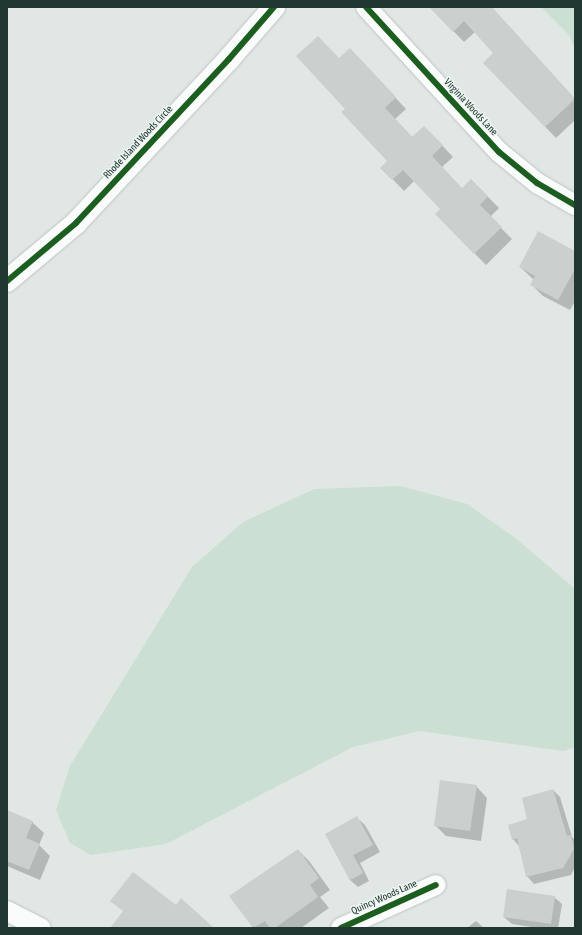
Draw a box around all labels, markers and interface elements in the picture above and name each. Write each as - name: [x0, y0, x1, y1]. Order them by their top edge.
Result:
- street label: Virginia Woods Lane: [442, 76, 500, 138]
- street label: Rhode Island Woods Circle: [101, 103, 175, 181]
- street label: Quincy Woods Lane: [349, 877, 419, 917]

